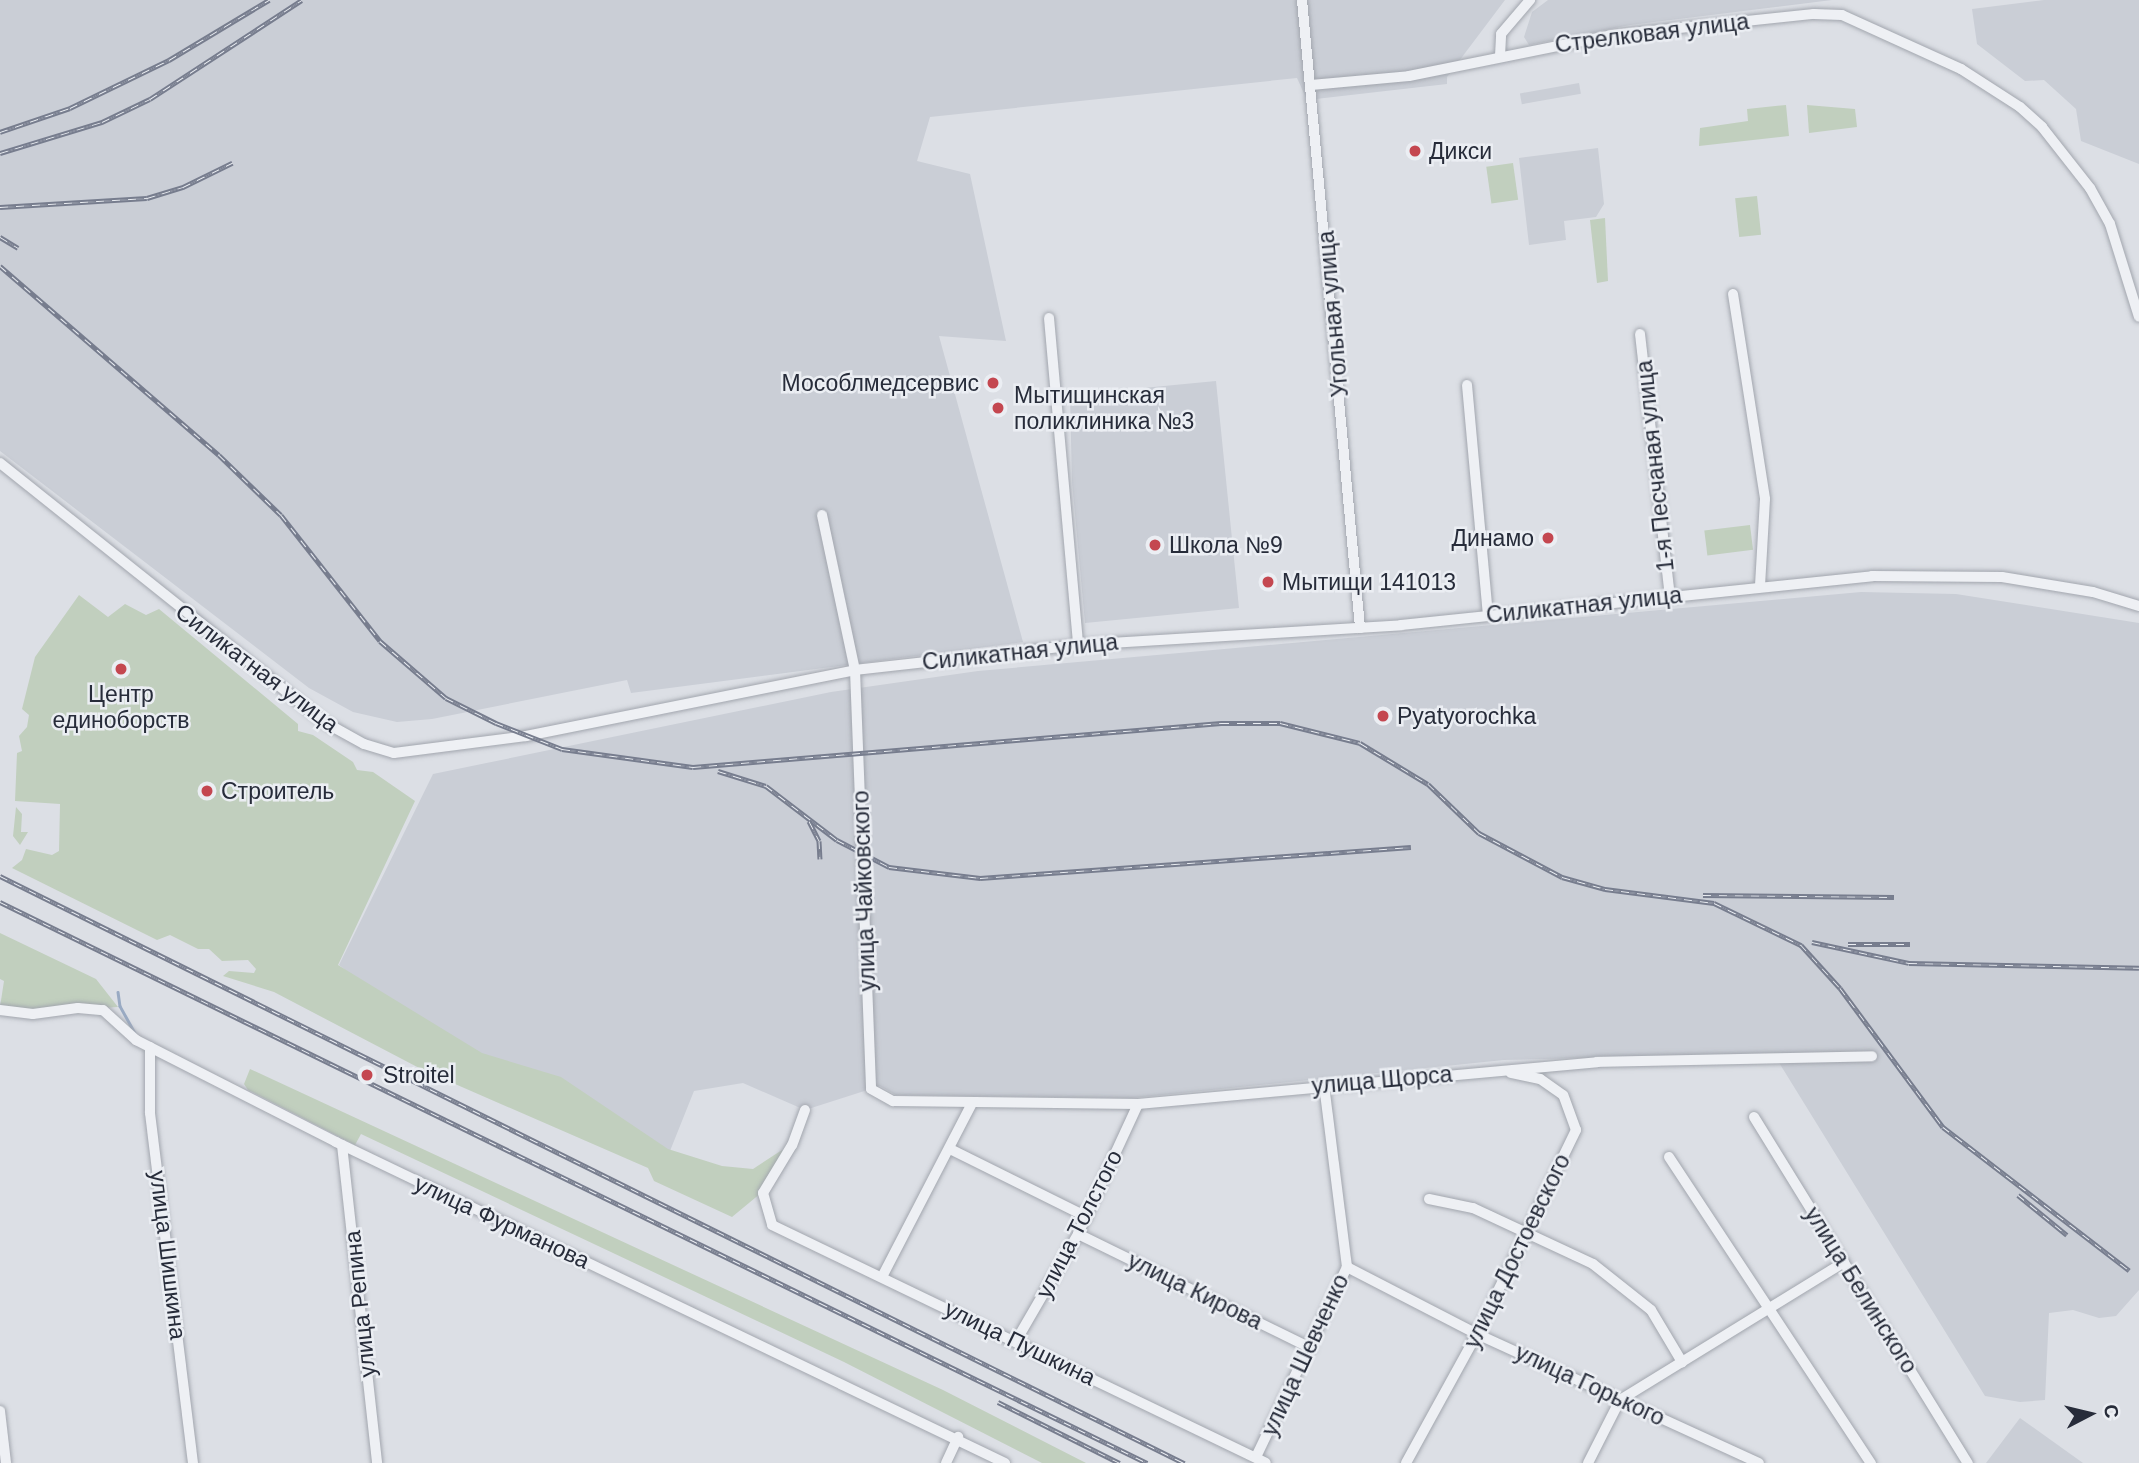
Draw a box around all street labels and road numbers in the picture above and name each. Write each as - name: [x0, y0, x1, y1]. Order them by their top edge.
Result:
- street label: Стрелковая улица: [1553, 7, 1751, 59]
- street label: Угольная улица: [1312, 230, 1354, 398]
- street label: 1-я Песчаная улица: [1630, 359, 1680, 573]
- street label: Силикатная улица: [1485, 581, 1683, 629]
- street label: Силикатная улица: [170, 598, 344, 738]
- street label: Силикатная улица: [921, 628, 1119, 676]
- street label: улица Чайковского: [847, 790, 881, 992]
- street label: улица Щорса: [1311, 1060, 1453, 1100]
- street label: улица Толстого: [1030, 1145, 1128, 1303]
- street label: улица Достоевского: [1458, 1149, 1576, 1353]
- street label: улица Шишкина: [144, 1169, 192, 1341]
- street label: улица Фурманова: [410, 1169, 594, 1275]
- street label: улица Белинского: [1799, 1202, 1923, 1378]
- street label: улица Репина: [339, 1229, 381, 1379]
- street label: улица Кирова: [1123, 1247, 1267, 1335]
- street label: улица Шевченко: [1255, 1270, 1355, 1440]
- street label: улица Пушкина: [940, 1295, 1100, 1391]
- street label: улица Горького: [1511, 1338, 1669, 1432]

